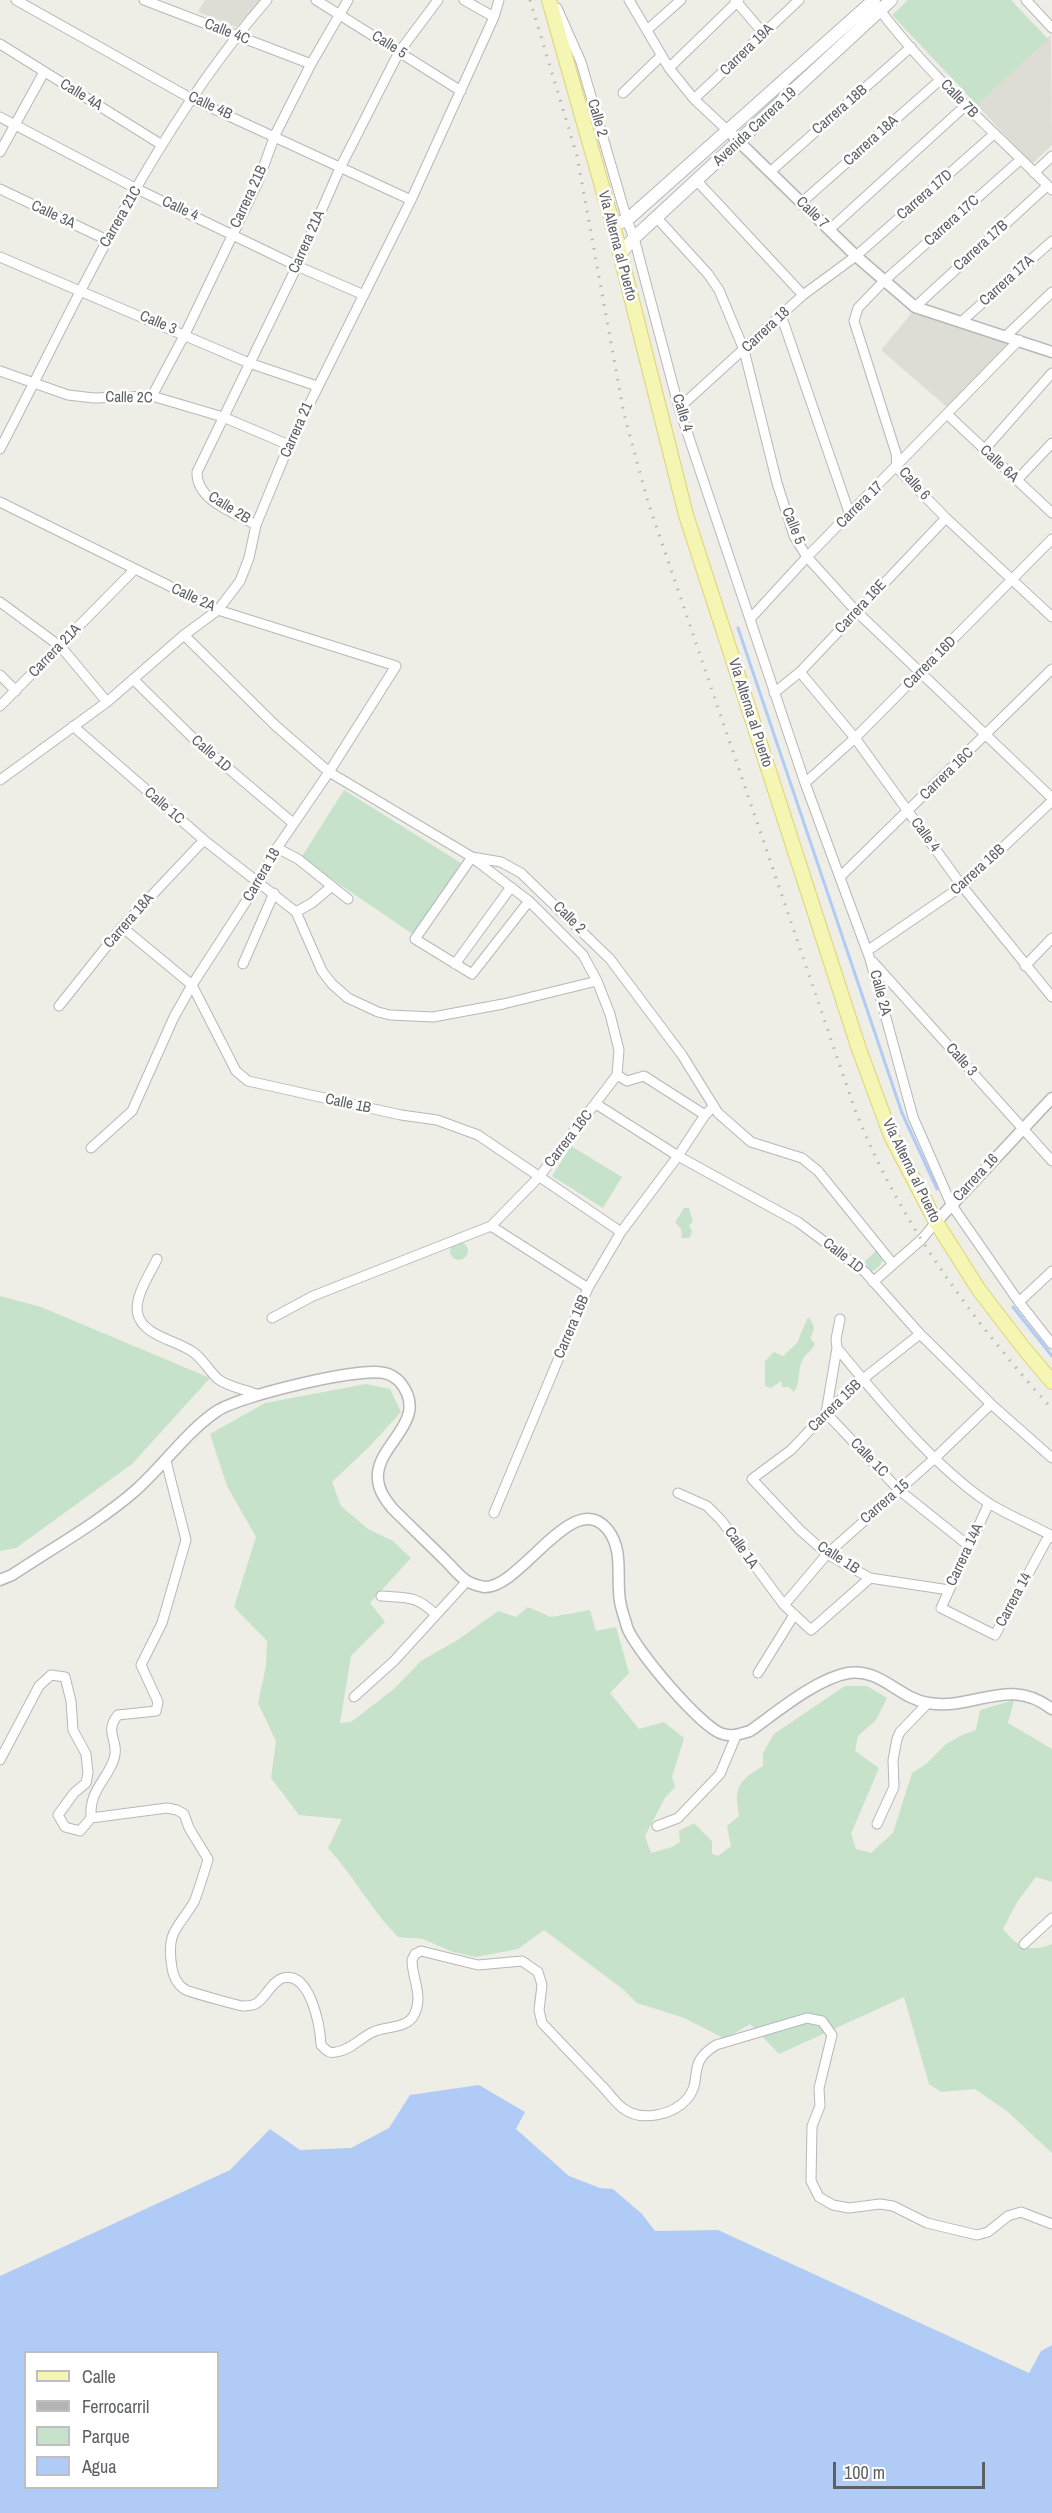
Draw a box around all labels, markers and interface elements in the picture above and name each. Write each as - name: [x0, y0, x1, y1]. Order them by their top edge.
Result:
- street label: Calle 4C: [202, 15, 252, 49]
- street label: Carrera 19A: [717, 20, 777, 80]
- street label: Calle 5: [368, 27, 410, 63]
- street label: Calle 4A: [56, 75, 106, 115]
- street label: Calle 7B: [936, 76, 982, 122]
- street label: Carrera 18B: [809, 81, 871, 139]
- street label: Avenida Carrera 19: [710, 84, 800, 170]
- street label: Calle 4B: [185, 88, 235, 124]
- street label: Calle 2: [583, 97, 611, 139]
- street label: Carrera 18A: [840, 112, 902, 170]
- street label: Carrera 21B: [227, 163, 271, 231]
- street label: Carrera 17D: [894, 166, 956, 224]
- street label: Carrera 21C: [96, 183, 146, 251]
- street label: Vía Alterna al Puerto: [594, 189, 640, 303]
- street label: Carrera 17C: [921, 192, 983, 250]
- street label: Calle 4: [159, 193, 201, 225]
- street label: Calle 7: [792, 193, 832, 233]
- street label: Calle 3A: [28, 197, 78, 233]
- street label: Carrera 21A: [285, 208, 329, 276]
- street label: Carrera 17B: [950, 217, 1012, 275]
- street label: Carrera 17A: [976, 252, 1038, 310]
- street label: Carrera 18: [738, 303, 794, 357]
- street label: Calle 3: [137, 307, 179, 339]
- street label: Calle 2C: [105, 389, 153, 407]
- street label: Calle 4: [668, 392, 696, 434]
- street label: Carrera 21: [277, 399, 317, 461]
- street label: Calle 6A: [976, 442, 1022, 486]
- street label: Calle 6: [895, 464, 933, 504]
- street label: Carrera 17: [833, 478, 887, 532]
- street label: Calle 2B: [205, 488, 253, 528]
- street label: Calle 5: [777, 505, 809, 547]
- street label: Carrera 16E: [832, 576, 890, 638]
- street label: Calle 2A: [168, 580, 218, 616]
- street label: Carrera 21A: [25, 621, 85, 681]
- street label: Carrera 16D: [900, 633, 960, 693]
- street label: Vía Alterna al Puerto: [724, 656, 776, 770]
- street label: Calle 1D: [187, 732, 235, 776]
- street label: Carrera 16C: [916, 744, 978, 804]
- street label: Calle 1C: [140, 784, 188, 828]
- street label: Calle 4: [906, 814, 944, 856]
- street label: Carrera 16B: [947, 841, 1009, 899]
- street label: Carrera 18: [240, 845, 284, 905]
- street label: Carrera 18A: [100, 890, 158, 952]
- street label: Calle 2: [549, 898, 589, 938]
- street label: Calle 2A: [865, 968, 895, 1018]
- street label: Calle 3: [942, 1040, 980, 1080]
- street label: Calle 1B: [323, 1090, 373, 1118]
- street label: Carrera 16C: [541, 1107, 597, 1171]
- street label: Vía Alterna al Puerto: [878, 1116, 944, 1226]
- street label: Carrera 16: [949, 1150, 1003, 1206]
- street label: Calle 1D: [819, 1234, 867, 1278]
- street label: Carrera 16B: [551, 1293, 593, 1361]
- street label: Carrera 15B: [805, 1376, 865, 1436]
- street label: Calle 1C: [846, 1435, 892, 1481]
- street label: Carrera 15: [857, 1476, 913, 1528]
- street label: Carrera 14A: [943, 1521, 987, 1589]
- street label: Calle 1A: [720, 1524, 762, 1572]
- street label: Calle 1B: [814, 1538, 862, 1578]
- street label: Carrera 14: [992, 1570, 1036, 1630]
- legend: [24, 2351, 219, 2489]
- text: Calle: [82, 2364, 116, 2389]
- text: Ferrocarril: [82, 2394, 149, 2419]
- text: Parque: [82, 2424, 130, 2449]
- scale bar: [836, 2450, 988, 2488]
- text: Agua: [82, 2454, 116, 2479]
- text: 100 m: [844, 2460, 885, 2485]

